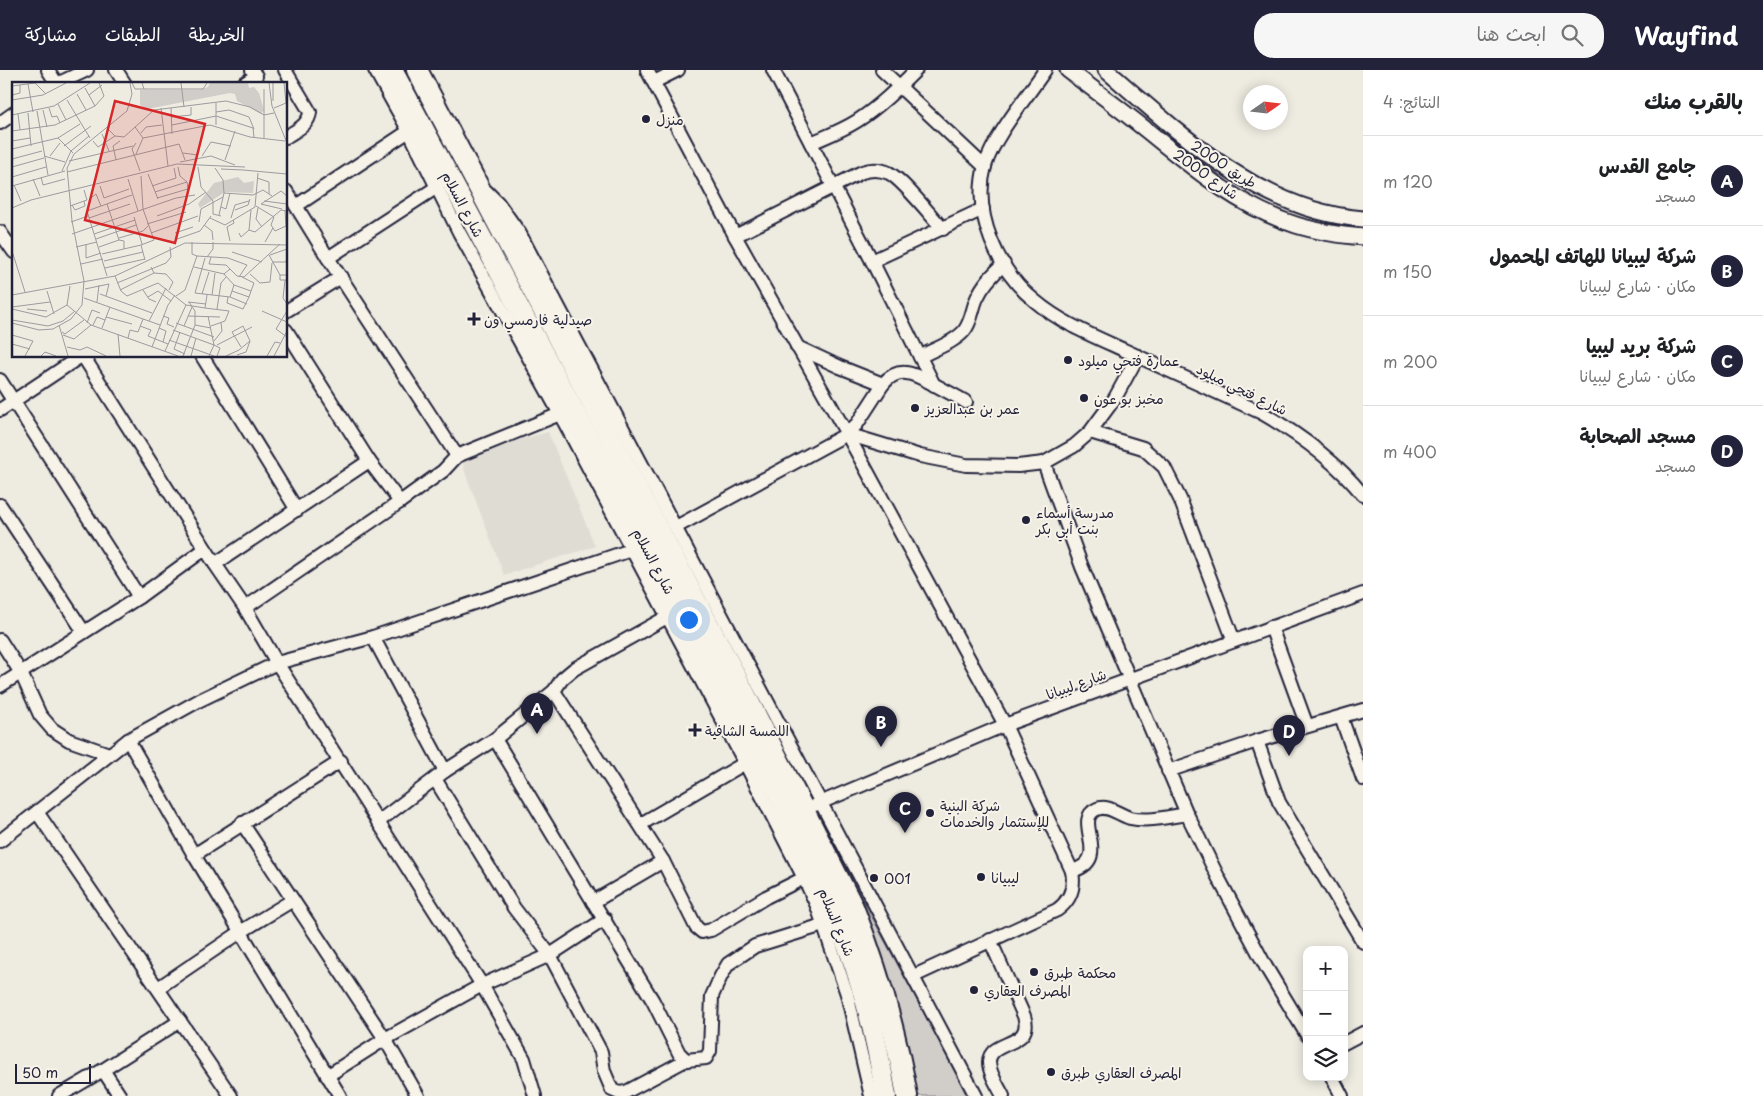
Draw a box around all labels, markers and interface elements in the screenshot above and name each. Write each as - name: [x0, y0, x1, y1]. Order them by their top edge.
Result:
- search box: [1254, 13, 1604, 58]
- text: Wayfind: [1634, 17, 1738, 53]
- text: ابحث هنا: [1476, 19, 1546, 47]
- text: مشاركة: [25, 20, 77, 47]
- text: الطبقات: [105, 20, 161, 47]
- text: الخريطة: [189, 20, 245, 47]
- icon: search: [1558, 21, 1586, 49]
- inset map: [12, 82, 288, 358]
- text: بالقرب منك: [1644, 84, 1743, 116]
- north arrow: [1243, 85, 1288, 130]
- text: النتائج: 4: [1383, 89, 1440, 113]
- place label: منزل: [656, 109, 684, 130]
- marker: منزل: [640, 113, 652, 125]
- street label: طريق 2000: [1187, 135, 1261, 193]
- street label: شارع 2000: [1169, 144, 1243, 204]
- text: جامع القدس: [1599, 151, 1696, 179]
- street label: شارع السلام: [436, 167, 489, 241]
- text: 120 m: [1383, 169, 1433, 193]
- text: A: [1721, 169, 1733, 193]
- text: مسجد: [1655, 183, 1696, 207]
- text: شركة ليبيانا للهاتف المحمول: [1489, 241, 1696, 269]
- text: 150 m: [1383, 259, 1432, 283]
- text: B: [1722, 259, 1733, 283]
- text: مكان · شارع ليبيانا: [1579, 273, 1696, 297]
- place label: صيدلية فارمسي ون: [484, 309, 592, 333]
- marker: صيدلية فارمسي ون: [468, 313, 480, 325]
- text: شركة بريد ليبيا: [1586, 331, 1696, 359]
- text: 200 m: [1383, 349, 1437, 373]
- text: C: [1721, 349, 1733, 373]
- place label: عمارة فتحي ميلود: [1078, 350, 1180, 374]
- marker: عمارة فتحي ميلود: [1062, 354, 1074, 366]
- street label: شارع فتحي ميلود: [1192, 358, 1291, 423]
- text: مكان · شارع ليبيانا: [1579, 363, 1696, 387]
- place label: مخبز بو عون: [1094, 388, 1164, 409]
- marker: مخبز بو عون: [1078, 392, 1090, 404]
- place label: عمر بن عبدالعزيز: [924, 398, 1020, 419]
- marker: عمر بن عبدالعزيز: [909, 402, 921, 414]
- text: مسجد الصحابة: [1580, 421, 1696, 449]
- text: 400 m: [1383, 439, 1437, 463]
- text: D: [1721, 439, 1733, 463]
- text: مسجد: [1655, 453, 1696, 477]
- place label: مدرسة أسماء بنت أبي بكر: [1035, 502, 1114, 542]
- marker: مدرسة أسماء بنت أبي بكر: [1020, 514, 1032, 526]
- street label: شارع السلام: [627, 524, 680, 598]
- your location: [676, 607, 702, 633]
- street label: شارع ليبيانا: [1043, 663, 1109, 705]
- pin: A: [521, 693, 553, 734]
- pin: B: [865, 706, 897, 747]
- pin: D: [1273, 715, 1305, 756]
- place label: اللمسة الشافية: [705, 720, 789, 741]
- marker: اللمسة الشافية: [689, 724, 701, 736]
- pin: C: [889, 792, 921, 833]
- place label: شركة البنية للإستثمار والخدمات: [940, 795, 1049, 832]
- marker: شركة البنية للإستثمار والخدمات: [924, 807, 936, 819]
- place label: ليبيانا: [991, 867, 1019, 888]
- place label: 001: [884, 868, 911, 889]
- marker: ليبيانا: [975, 871, 987, 883]
- marker: 001: [868, 872, 880, 884]
- street label: شارع السلام: [813, 885, 860, 960]
- map controls: [1303, 946, 1348, 1081]
- button: +: [1303, 946, 1348, 991]
- place label: محكمة طبرق: [1044, 962, 1116, 983]
- marker: محكمة طبرق: [1028, 966, 1040, 978]
- place label: المصرف العقاري: [984, 980, 1071, 1002]
- marker: المصرف العقاري: [968, 984, 980, 996]
- button: −: [1303, 991, 1348, 1036]
- button: layers: [1303, 1036, 1348, 1081]
- scale bar: [15, 1061, 91, 1084]
- text: 50 m: [22, 1062, 58, 1083]
- place label: المصرف العقاري طبرق: [1061, 1062, 1181, 1084]
- marker: المصرف العقاري طبرق: [1045, 1066, 1057, 1078]

